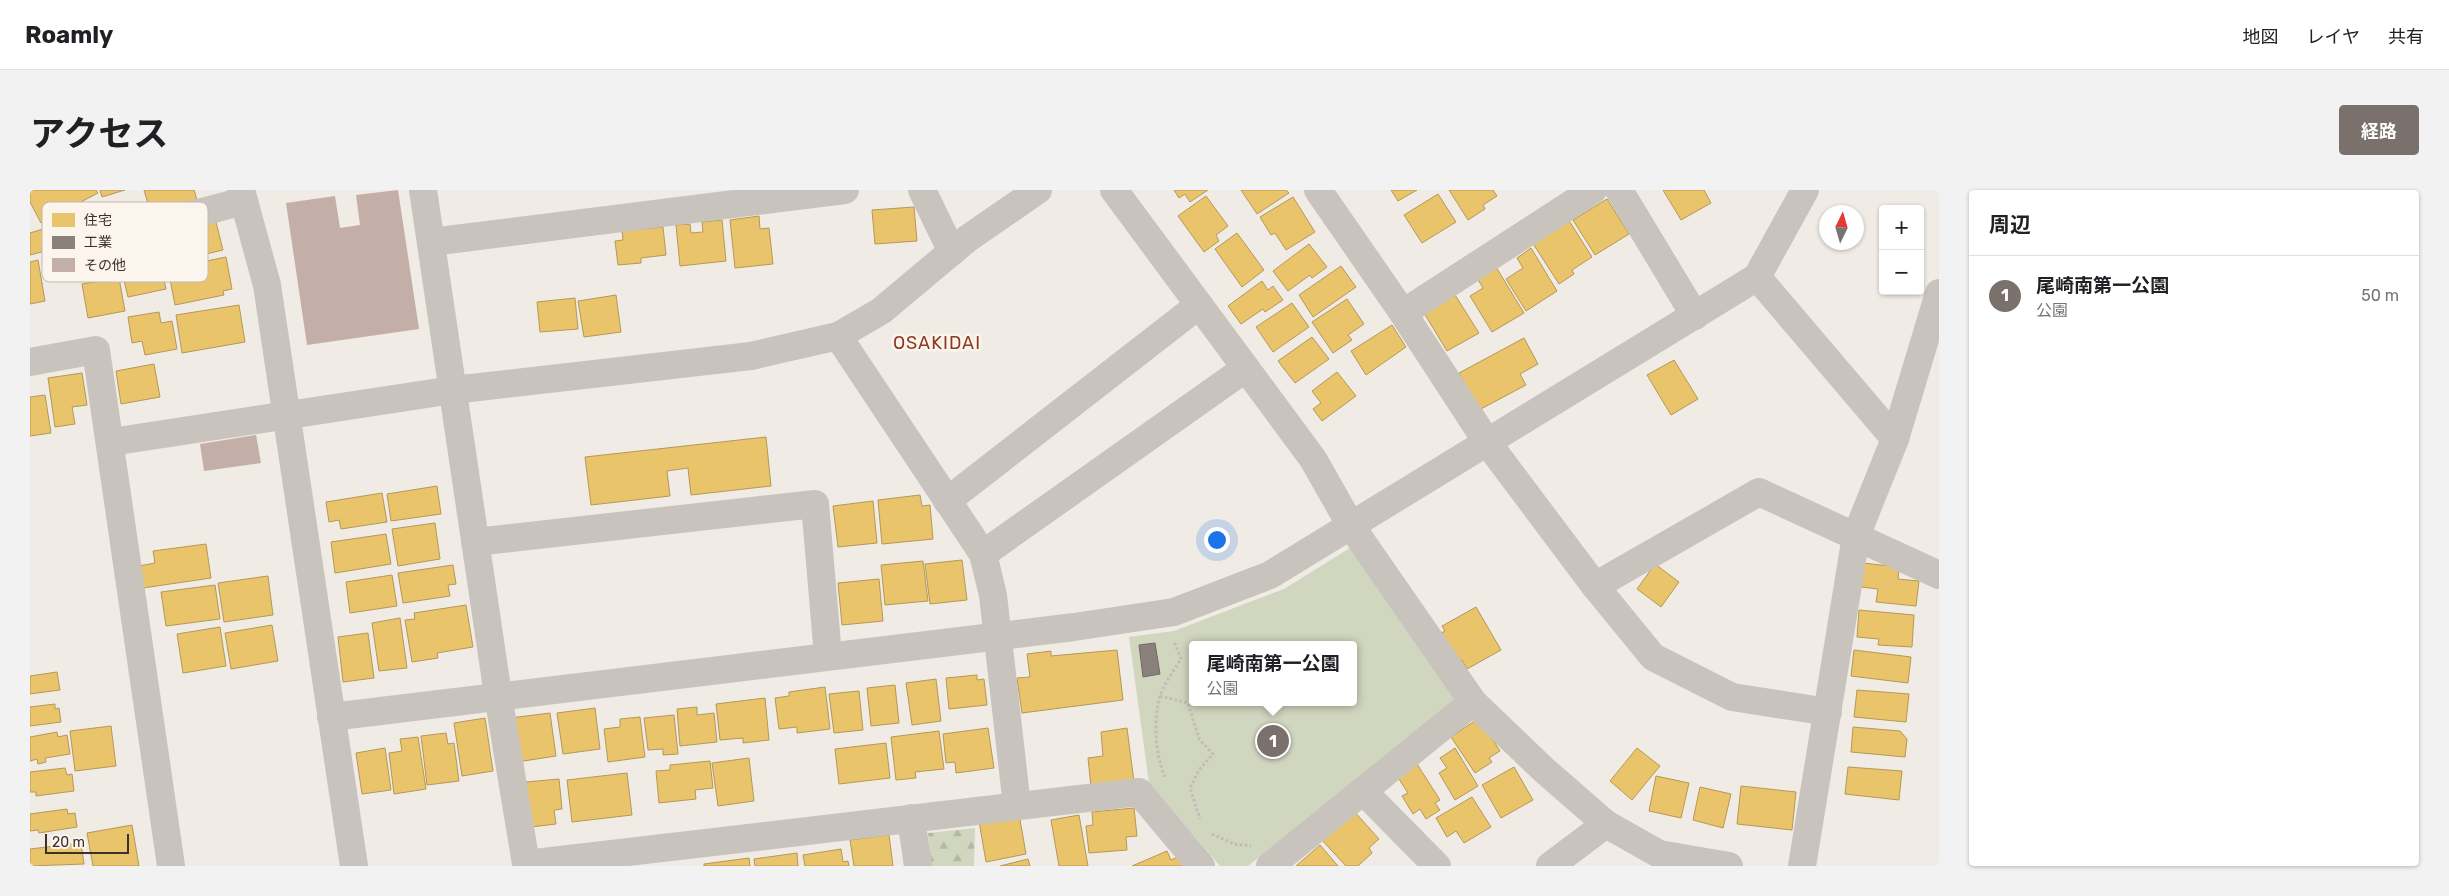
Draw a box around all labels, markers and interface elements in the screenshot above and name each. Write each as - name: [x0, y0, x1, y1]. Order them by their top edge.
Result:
- text: Roamly: [25, 21, 113, 49]
- text: 地図: [2243, 26, 2279, 48]
- text: レイヤ: [2307, 26, 2360, 48]
- text: 共有: [2388, 26, 2424, 48]
- button: 経路: [2339, 105, 2419, 155]
- text: アクセス: [30, 113, 168, 155]
- legend: [42, 202, 208, 282]
- north arrow: [1819, 205, 1864, 250]
- map controls: [1879, 205, 1924, 295]
- button: +: [1879, 205, 1924, 250]
- text: 住宅: [84, 212, 112, 229]
- text: 周辺: [1989, 212, 2031, 237]
- text: 工業: [84, 234, 112, 251]
- button: −: [1879, 250, 1924, 295]
- text: その他: [84, 257, 126, 274]
- text: 尾崎南第一公園: [2036, 274, 2169, 297]
- text: 1: [2001, 286, 2009, 305]
- text: 50 m: [2361, 286, 2399, 305]
- text: 公園: [2036, 301, 2068, 320]
- district label: OSAKIDAI: [893, 332, 981, 354]
- your location: [1204, 527, 1230, 553]
- popup: [1189, 641, 1357, 706]
- text: 尾崎南第一公園: [1206, 652, 1340, 675]
- text: 公園: [1206, 679, 1239, 698]
- pin: 1: [1257, 722, 1289, 760]
- scale bar: [45, 831, 129, 854]
- text: 20 m: [52, 834, 85, 851]

